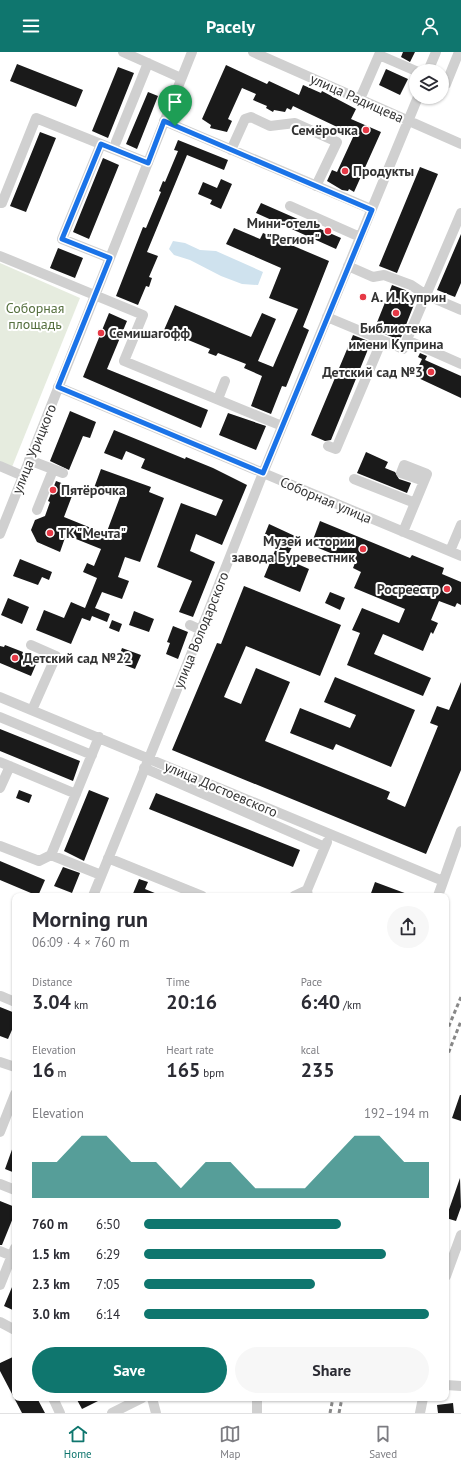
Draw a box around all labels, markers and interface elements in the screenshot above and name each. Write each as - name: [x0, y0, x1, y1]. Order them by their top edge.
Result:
- icon: menu: [20, 15, 42, 37]
- text: Pacely: [206, 15, 255, 38]
- icon: person: [419, 15, 441, 37]
- map controls: [409, 64, 449, 104]
- button: layers: [409, 64, 449, 104]
- street label: улица Радищева: [307, 69, 407, 127]
- pin: [158, 85, 192, 126]
- icon: arrive: [164, 91, 186, 113]
- place label: Семёрочка: [291, 121, 358, 139]
- marker: Семёрочка: [361, 125, 371, 135]
- place label: Продукты: [353, 162, 414, 180]
- marker: Продукты: [340, 166, 350, 176]
- place label: Мини-отель "Регион": [247, 214, 320, 248]
- marker: Мини-отель "Регион": [323, 226, 333, 236]
- place label: А. И. Куприн: [371, 288, 446, 306]
- marker: А. И. Куприн: [358, 292, 368, 302]
- park label: Соборная площадь: [6, 299, 64, 333]
- marker: Библиотека имени Куприна: [391, 308, 401, 318]
- place label: Библиотека имени Куприна: [349, 319, 444, 353]
- place label: Семишагофф: [109, 324, 190, 342]
- marker: Семишагофф: [96, 328, 106, 338]
- place label: Детский сад №3: [322, 363, 423, 381]
- marker: Детский сад №3: [426, 367, 436, 377]
- street label: улица Урицкого: [8, 401, 60, 497]
- street label: Соборная улица: [277, 473, 375, 527]
- place label: Пятёрочка: [61, 481, 126, 499]
- marker: Пятёрочка: [48, 485, 58, 495]
- place label: ТК "Мечта": [58, 524, 126, 542]
- marker: ТК "Мечта": [45, 528, 55, 538]
- place label: Музей истории завода Буревестник: [232, 532, 355, 566]
- marker: Музей истории завода Буревестник: [358, 544, 368, 554]
- street label: улица Володарского: [169, 569, 233, 691]
- place label: Росреестр: [377, 580, 439, 598]
- marker: Росреестр: [442, 584, 452, 594]
- place label: Детский сад №22: [23, 649, 132, 667]
- marker: Детский сад №22: [10, 653, 20, 663]
- street label: улица Достоевского: [162, 757, 280, 821]
- text: Morning run: [32, 905, 148, 933]
- button: share: [387, 906, 429, 948]
- text: 06:09 · 4 × 760 m: [32, 934, 129, 951]
- text: Distance: [32, 975, 72, 989]
- text: Time: [166, 975, 190, 989]
- text: Pace: [301, 975, 322, 989]
- text: 3.04: [32, 989, 71, 1015]
- text: 20:16: [166, 989, 217, 1015]
- text: 6:40: [301, 989, 340, 1015]
- text: km: [71, 998, 88, 1012]
- text: /km: [340, 998, 361, 1012]
- text: Elevation: [32, 1043, 76, 1057]
- text: Heart rate: [166, 1043, 214, 1057]
- text: kcal: [301, 1043, 319, 1057]
- text: 16: [32, 1057, 55, 1083]
- text: 165: [166, 1057, 200, 1083]
- text: 235: [301, 1057, 335, 1083]
- text: m: [55, 1066, 67, 1080]
- text: bpm: [200, 1066, 224, 1080]
- text: Elevation: [32, 1105, 84, 1122]
- text: 192–194 m: [364, 1105, 429, 1122]
- text: 760 m: [32, 1216, 68, 1233]
- text: 6:50: [96, 1216, 120, 1233]
- text: 1.5 km: [32, 1246, 70, 1263]
- text: 6:29: [96, 1246, 120, 1263]
- text: 2.3 km: [32, 1276, 70, 1293]
- text: 7:05: [96, 1276, 120, 1293]
- text: 3.0 km: [32, 1306, 70, 1323]
- text: 6:14: [96, 1306, 120, 1323]
- button: Save: [32, 1347, 227, 1393]
- button: Share: [235, 1347, 429, 1393]
- tab: Home: [64, 1423, 92, 1461]
- tab: Map: [219, 1423, 241, 1461]
- tab: Saved: [369, 1423, 397, 1461]

